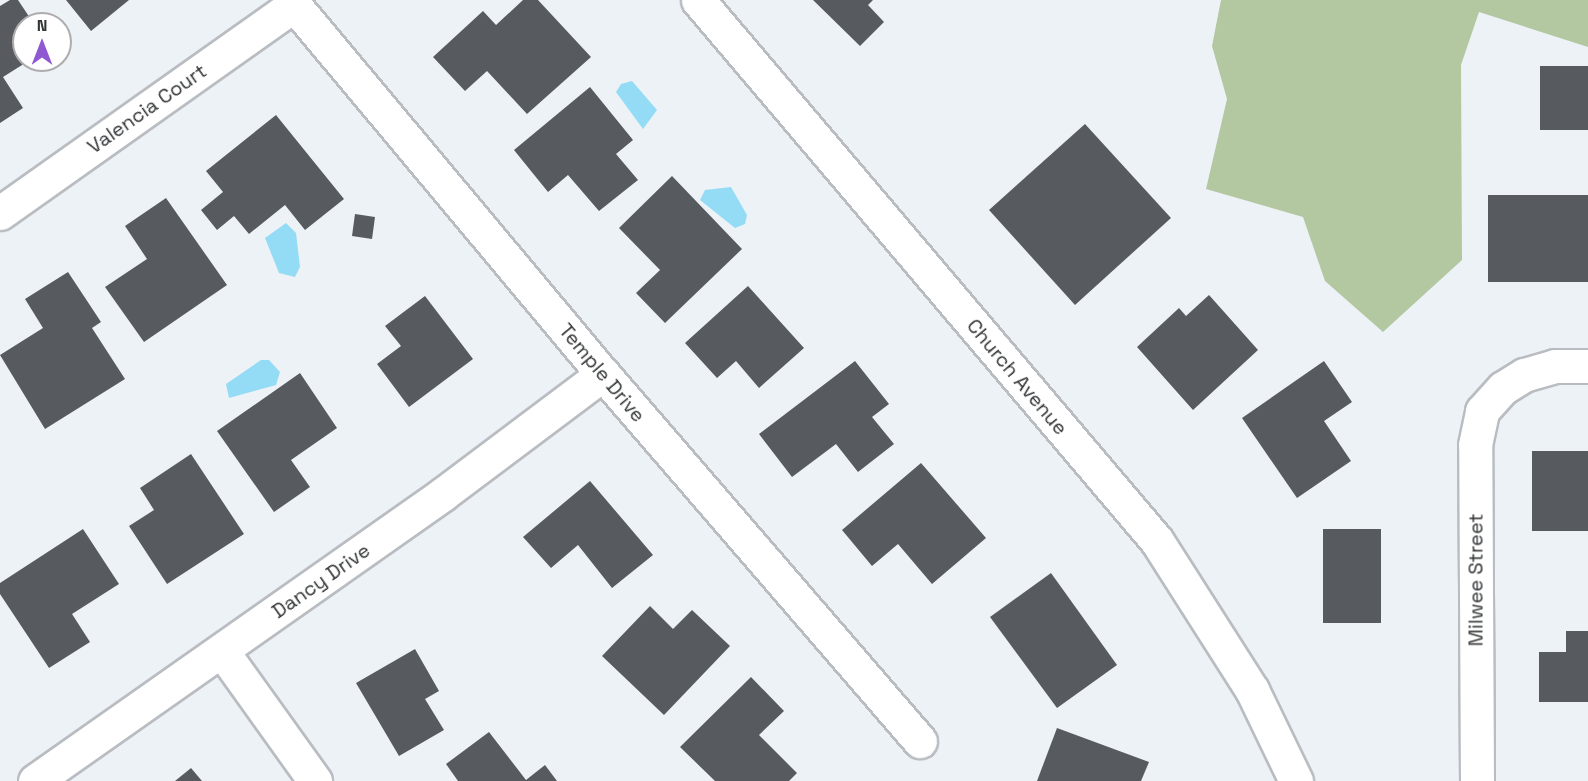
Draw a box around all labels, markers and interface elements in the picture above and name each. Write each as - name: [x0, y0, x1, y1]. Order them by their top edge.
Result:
- north arrow: [12, 12, 72, 72]
- text: N: [37, 15, 47, 36]
- street label: Valencia Court: [83, 59, 211, 159]
- street label: Church Avenue: [961, 314, 1073, 440]
- street label: Temple Drive: [554, 319, 650, 427]
- street label: Milwee Street: [1464, 514, 1488, 646]
- street label: Dancy Drive: [267, 538, 375, 624]

